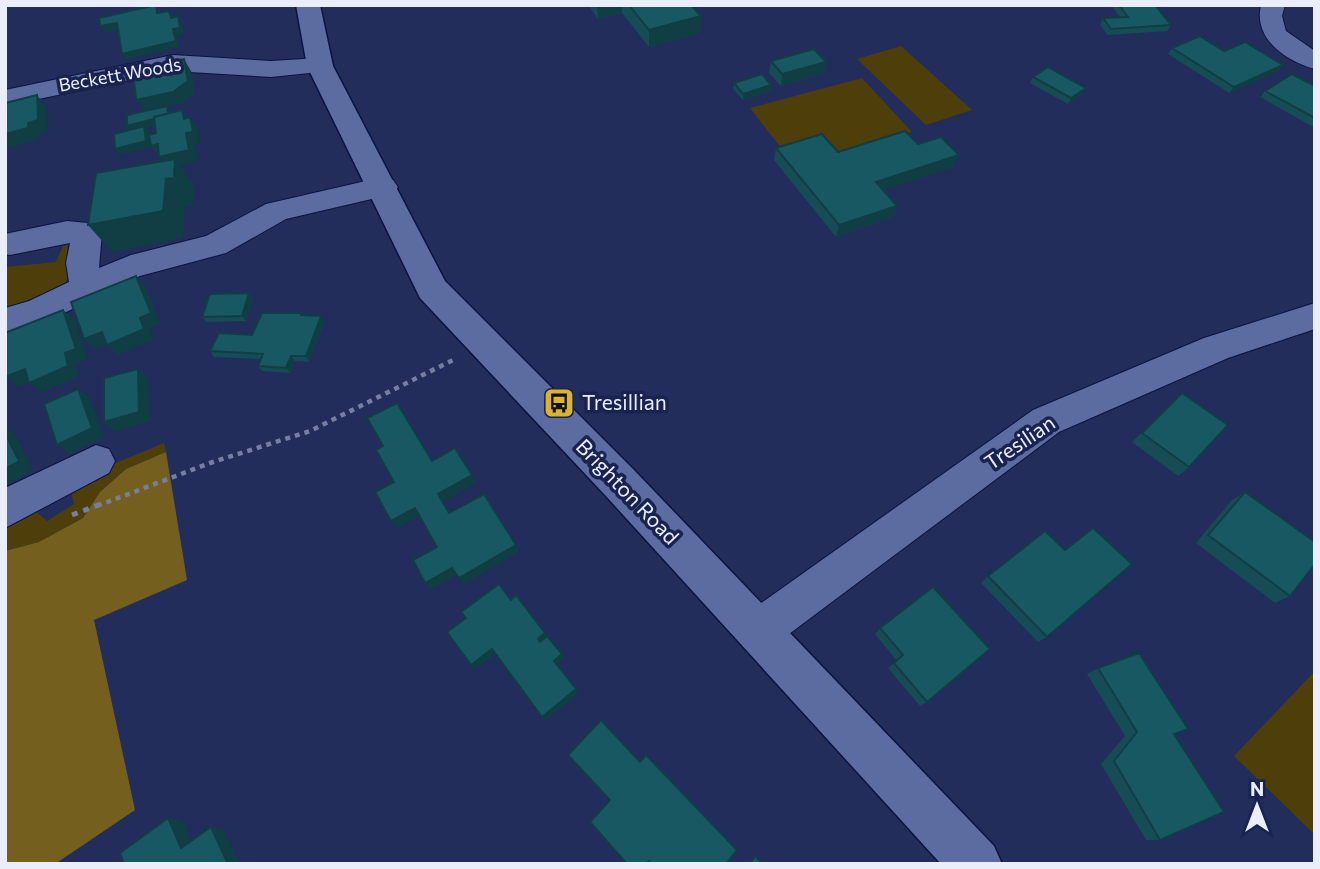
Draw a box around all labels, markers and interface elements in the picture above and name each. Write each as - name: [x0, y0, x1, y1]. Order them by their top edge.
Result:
- street label: Beckett Woods: [57, 52, 183, 96]
- bus stop icon: Tresillian: [542, 386, 576, 420]
- place label: Tresillian: [582, 389, 667, 414]
- street label: Tresilian: [979, 409, 1059, 474]
- street label: Brighton Road: [572, 433, 685, 549]
- north arrow: [1222, 771, 1292, 841]
- text: N: [1250, 777, 1264, 800]

